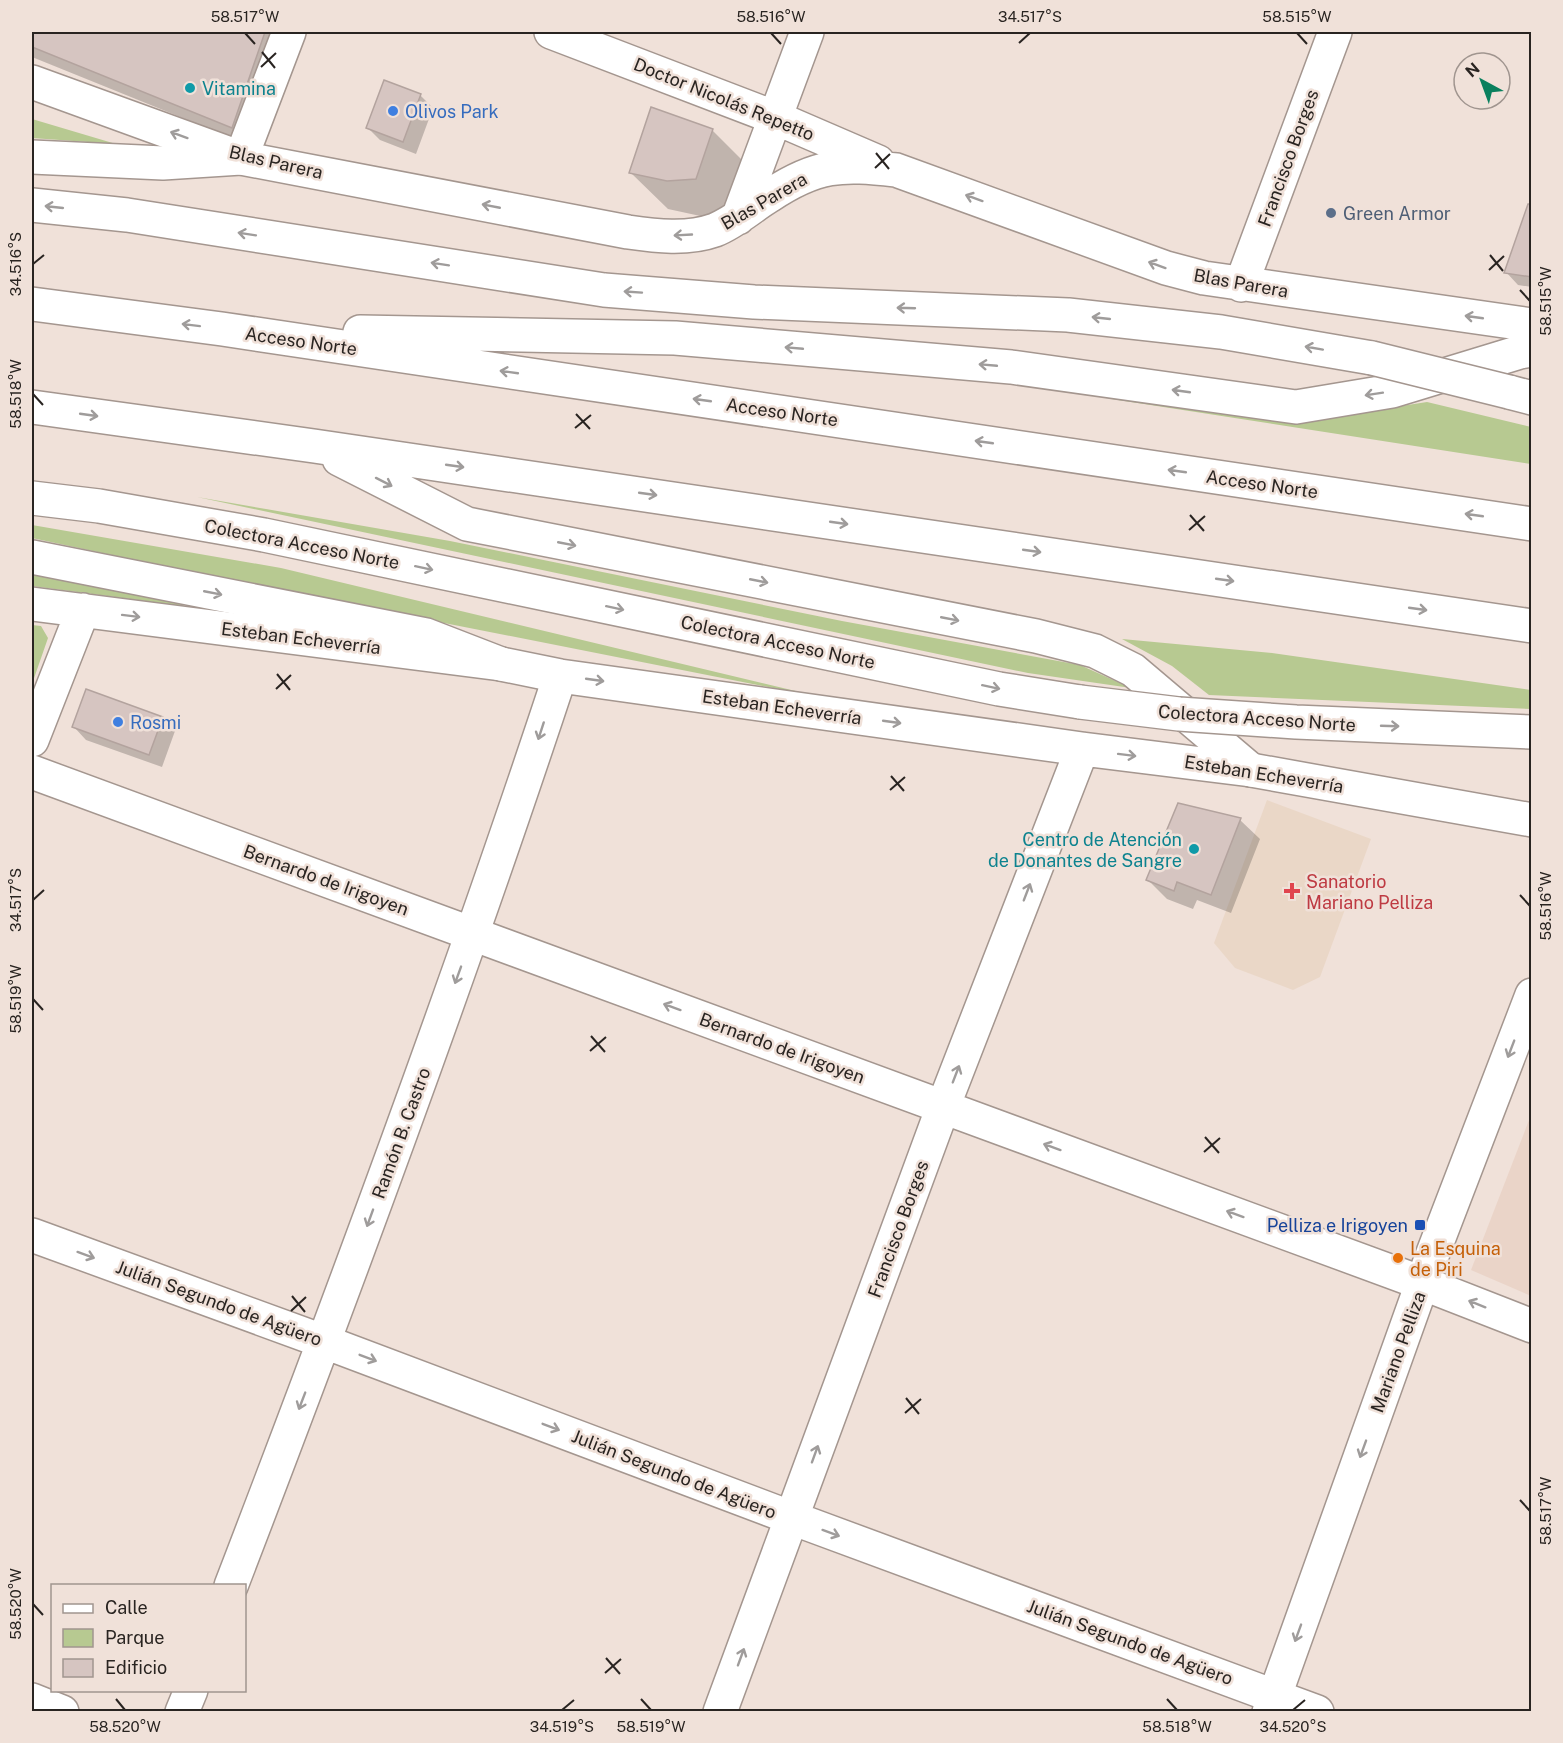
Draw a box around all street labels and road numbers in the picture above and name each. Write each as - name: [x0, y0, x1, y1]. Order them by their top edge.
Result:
- street label: Doctor Nicolás Repetto: [631, 53, 817, 145]
- street label: Francisco Borges: [1253, 87, 1323, 229]
- street label: Blas Parera: [227, 141, 325, 183]
- street label: Blas Parera: [717, 168, 811, 234]
- street label: Blas Parera: [1192, 264, 1290, 302]
- street label: Acceso Norte: [244, 323, 358, 359]
- street label: Acceso Norte: [725, 394, 839, 430]
- street label: Acceso Norte: [1205, 466, 1319, 502]
- street label: Colectora Acceso Norte: [203, 515, 401, 573]
- street label: Colectora Acceso Norte: [679, 611, 877, 673]
- street label: Esteban Echeverría: [220, 618, 382, 658]
- street label: Esteban Echeverría: [701, 685, 863, 729]
- street label: Colectora Acceso Norte: [1157, 701, 1357, 735]
- street label: Esteban Echeverría: [1183, 751, 1345, 797]
- street label: Bernardo de Irigoyen: [241, 840, 411, 920]
- street label: Bernardo de Irigoyen: [697, 1008, 867, 1088]
- street label: Ramón B. Castro: [368, 1065, 434, 1201]
- street label: Francisco Borges: [863, 1158, 933, 1300]
- street label: Julián Segundo de Agüero: [113, 1256, 325, 1350]
- street label: Mariano Pelliza: [1366, 1289, 1430, 1415]
- street label: Julián Segundo de Agüero: [569, 1425, 779, 1523]
- street label: Julián Segundo de Agüero: [1024, 1595, 1236, 1689]

